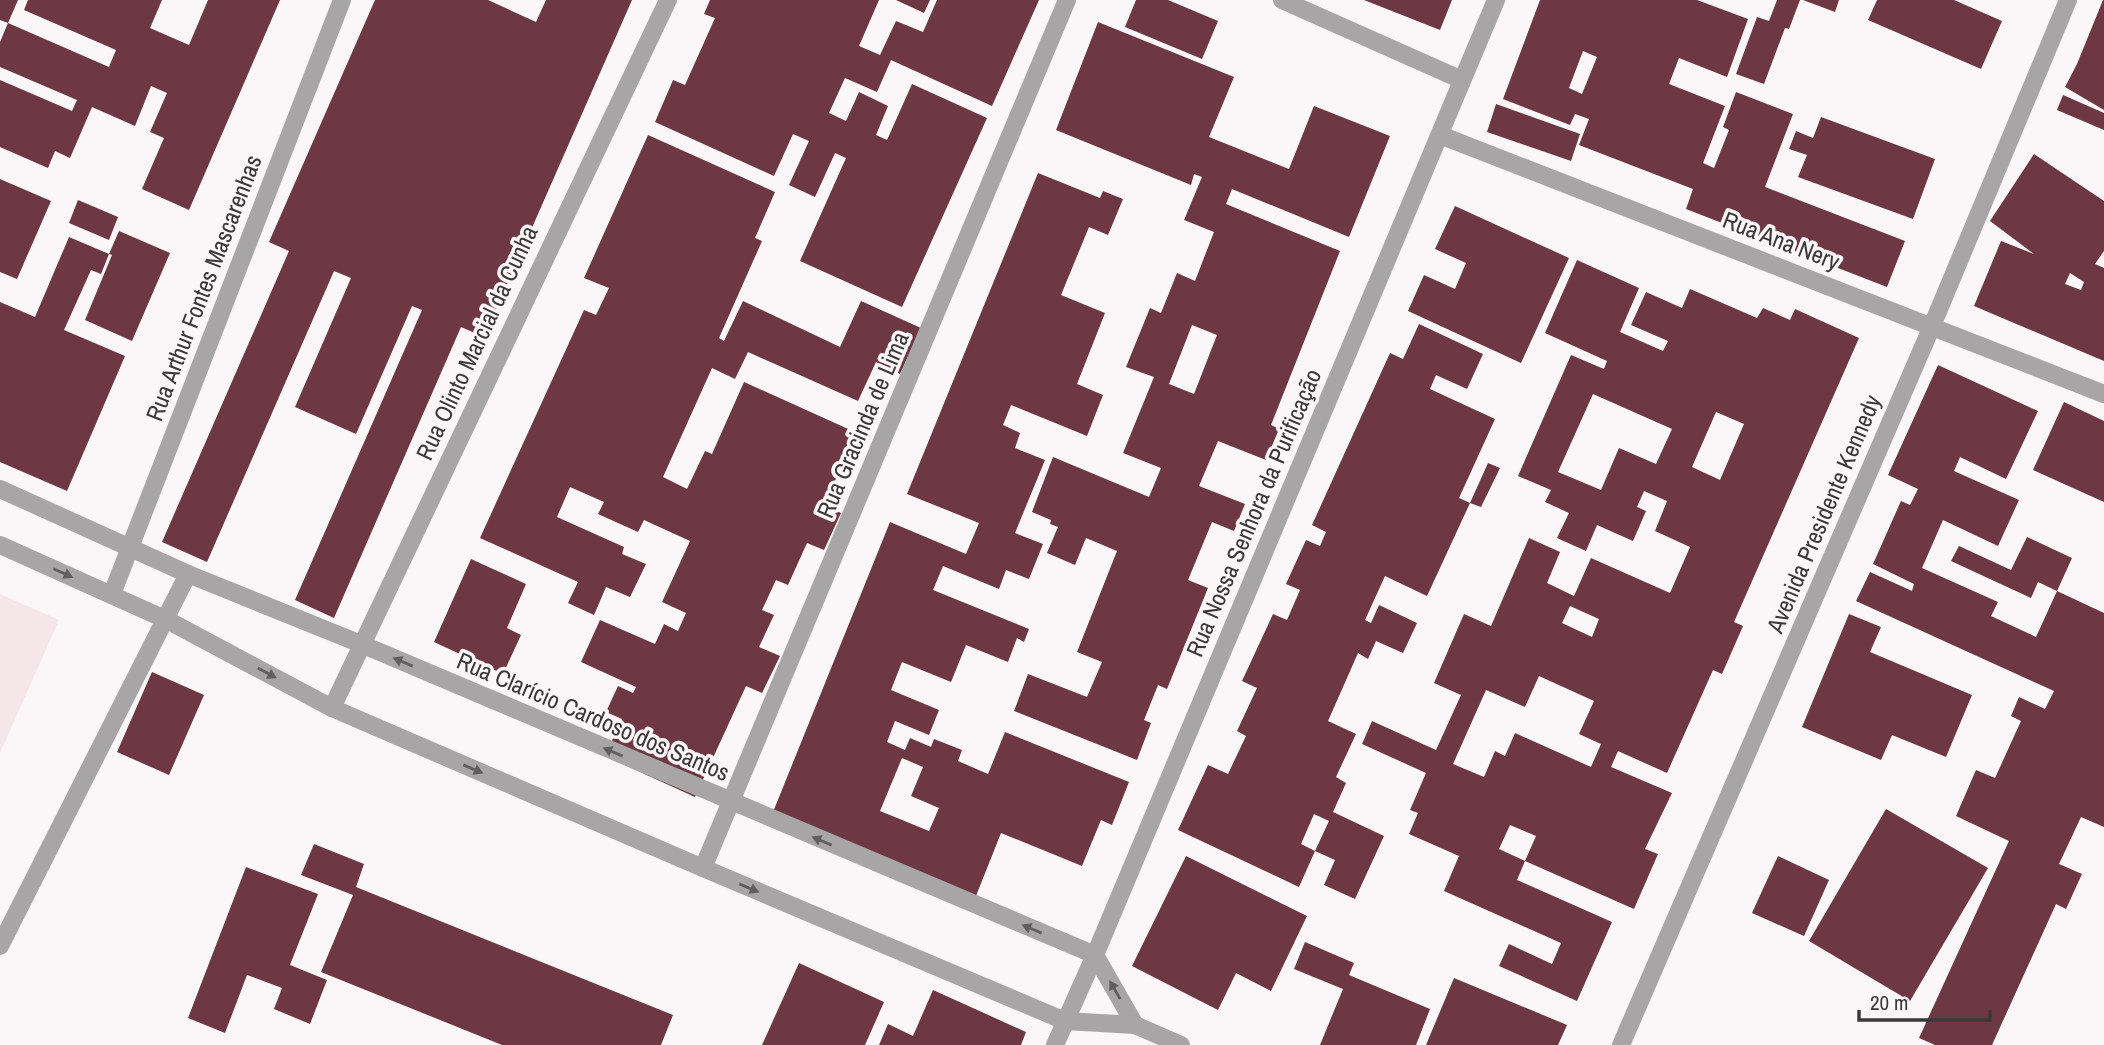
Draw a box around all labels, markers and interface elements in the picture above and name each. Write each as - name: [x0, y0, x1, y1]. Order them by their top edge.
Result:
- street label: Rua Arthur Fontes Mascarenhas: [138, 150, 269, 425]
- street label: Rua Ana Nery: [1718, 203, 1844, 277]
- street label: Rua Olinto Marcial da Cunha: [408, 220, 544, 465]
- street label: Rua Gracinda de Lima: [808, 327, 916, 523]
- street label: Rua Nossa Senhora da Purificação: [1178, 364, 1328, 661]
- street label: Avenida Presidente Kennedy: [1758, 390, 1888, 638]
- one-way arrow: [52, 568, 73, 579]
- street label: Rua Clarício Cardoso dos Santos: [452, 644, 735, 788]
- one-way arrow: [393, 657, 414, 668]
- one-way arrow: [257, 667, 276, 679]
- one-way arrow: [602, 746, 623, 757]
- one-way arrow: [463, 763, 483, 775]
- one-way arrow: [812, 835, 832, 847]
- one-way arrow: [739, 882, 760, 893]
- one-way arrow: [1021, 923, 1042, 934]
- scale bar: [1859, 978, 1990, 1022]
- one-way arrow: [1109, 981, 1121, 1000]
- text: 20 m: [1870, 988, 1908, 1017]

